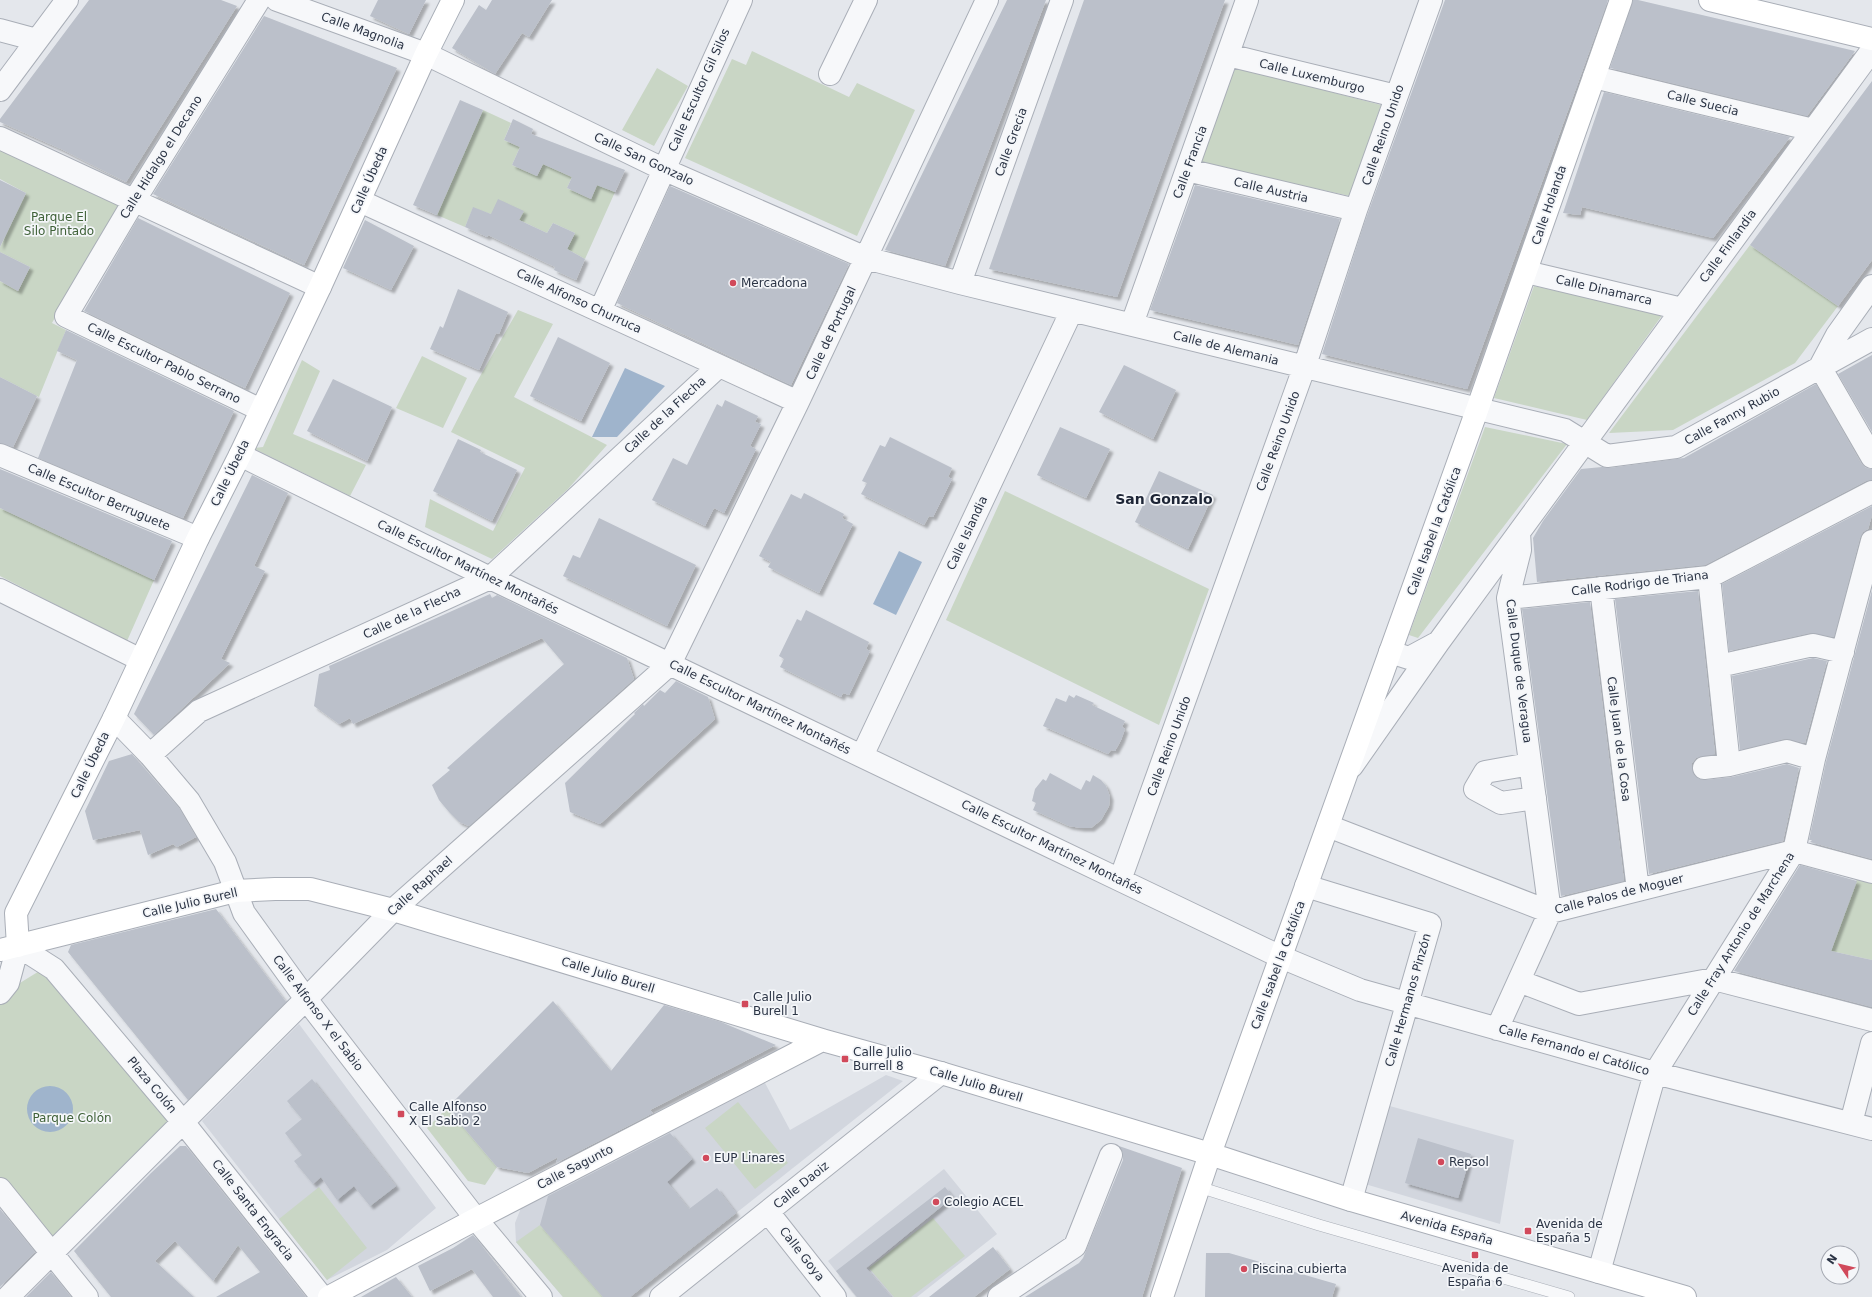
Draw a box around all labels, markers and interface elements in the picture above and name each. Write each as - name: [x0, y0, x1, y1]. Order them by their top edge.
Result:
- street label: Calle Magnolia: [319, 9, 407, 53]
- street label: Calle Escultor Gil Silos: [665, 26, 733, 154]
- street label: Calle Luxemburgo: [1258, 56, 1366, 96]
- street label: Calle Reino Unido: [1359, 83, 1407, 187]
- street label: Calle Suecia: [1666, 87, 1740, 119]
- street label: Calle Hidalgo el Decano: [117, 93, 205, 221]
- street label: Calle Grecia: [992, 106, 1030, 178]
- street label: Calle Francia: [1170, 124, 1210, 200]
- street label: Calle San Gonzalo: [592, 130, 696, 188]
- street label: Calle Úbeda: [347, 144, 390, 216]
- street label: Calle Holanda: [1529, 163, 1569, 247]
- street label: Calle Austria: [1232, 175, 1310, 205]
- street label: Calle Finlandia: [1697, 207, 1759, 285]
- park label: Parque El Silo Pintado: [24, 210, 94, 238]
- street label: Calle Alfonso Churruca: [514, 266, 644, 336]
- street label: Calle Dinamarca: [1554, 272, 1654, 308]
- place label: Mercadona: [741, 276, 807, 290]
- marker: Mercadona: [728, 278, 738, 288]
- street label: Calle de Portugal: [803, 284, 859, 382]
- street label: Calle Escultor Pablo Serrano: [85, 320, 243, 406]
- street label: Calle de Alemania: [1172, 328, 1280, 368]
- street label: Calle de la Flecha: [621, 374, 709, 456]
- street label: Calle Fanny Rubio: [1682, 384, 1782, 448]
- street label: Calle Reino Unido: [1253, 389, 1303, 493]
- street label: Calle Úbeda: [207, 437, 252, 509]
- street label: Calle Escultor Berruguete: [26, 461, 172, 533]
- street label: Calle Isabel la Católica: [1404, 465, 1464, 597]
- district label: San Gonzalo: [1115, 491, 1213, 507]
- street label: Calle Islandia: [944, 494, 990, 572]
- street label: Calle Escultor Martínez Montañés: [375, 517, 561, 617]
- street label: Calle Rodrigo de Triana: [1570, 568, 1710, 598]
- street label: Calle de la Flecha: [361, 584, 463, 642]
- street label: Calle Duque de Veragua: [1503, 598, 1535, 744]
- street label: Calle Escultor Martínez Montañés: [667, 657, 853, 757]
- street label: Calle Juan de la Cosa: [1604, 676, 1634, 802]
- street label: Calle Reino Unido: [1144, 694, 1194, 798]
- street label: Calle Úbeda: [67, 729, 112, 801]
- street label: Calle Escultor Martínez Montañés: [959, 797, 1145, 897]
- street label: Calle Fray Antonio de Marchena: [1685, 850, 1797, 1018]
- street label: Calle Raphael: [385, 853, 455, 919]
- street label: Calle Palos de Moguer: [1553, 871, 1685, 917]
- street label: Calle Julio Burell: [141, 885, 239, 921]
- street label: Calle Isabel la Católica: [1248, 899, 1308, 1031]
- street label: Calle Hermanos Pinzón: [1382, 932, 1434, 1068]
- street label: Calle Alfonso X el Sabio: [270, 952, 366, 1074]
- street label: Calle Julio Burell: [560, 954, 656, 996]
- place label: Calle Julio Burell 1: [753, 990, 812, 1018]
- marker: Calle Julio Burell 1: [740, 999, 750, 1009]
- street label: Calle Fernando el Católico: [1497, 1022, 1651, 1078]
- place label: Calle Julio Burrell 8: [853, 1045, 912, 1073]
- street label: Plaza Colón: [124, 1054, 180, 1116]
- marker: Calle Julio Burrell 8: [840, 1054, 850, 1064]
- street label: Calle Julio Burell: [928, 1063, 1024, 1105]
- place label: Calle Alfonso X El Sabio 2: [409, 1100, 487, 1128]
- marker: Calle Alfonso X El Sabio 2: [396, 1109, 406, 1119]
- park label: Parque Colón: [32, 1111, 112, 1125]
- street label: Calle Sagunto: [535, 1142, 615, 1192]
- place label: EUP Linares: [714, 1151, 785, 1165]
- marker: EUP Linares: [701, 1153, 711, 1163]
- place label: Repsol: [1449, 1155, 1489, 1169]
- street label: Calle Santa Engracia: [209, 1157, 297, 1263]
- marker: Repsol: [1436, 1157, 1446, 1167]
- street label: Calle Daoiz: [770, 1158, 832, 1212]
- place label: Colegio ACEL: [944, 1195, 1024, 1209]
- marker: Colegio ACEL: [931, 1197, 941, 1207]
- street label: Avenida España: [1399, 1208, 1495, 1248]
- place label: Avenida de España 5: [1536, 1217, 1603, 1245]
- street label: Calle Goya: [777, 1224, 827, 1284]
- marker: Avenida de España 5: [1523, 1226, 1533, 1236]
- north arrow: [1820, 1245, 1860, 1285]
- marker: Avenida de España 6: [1470, 1250, 1480, 1260]
- text: N: [1824, 1252, 1840, 1267]
- place label: Avenida de España 6: [1442, 1261, 1508, 1289]
- place label: Piscina cubierta: [1252, 1262, 1347, 1276]
- marker: Piscina cubierta: [1239, 1264, 1249, 1274]

